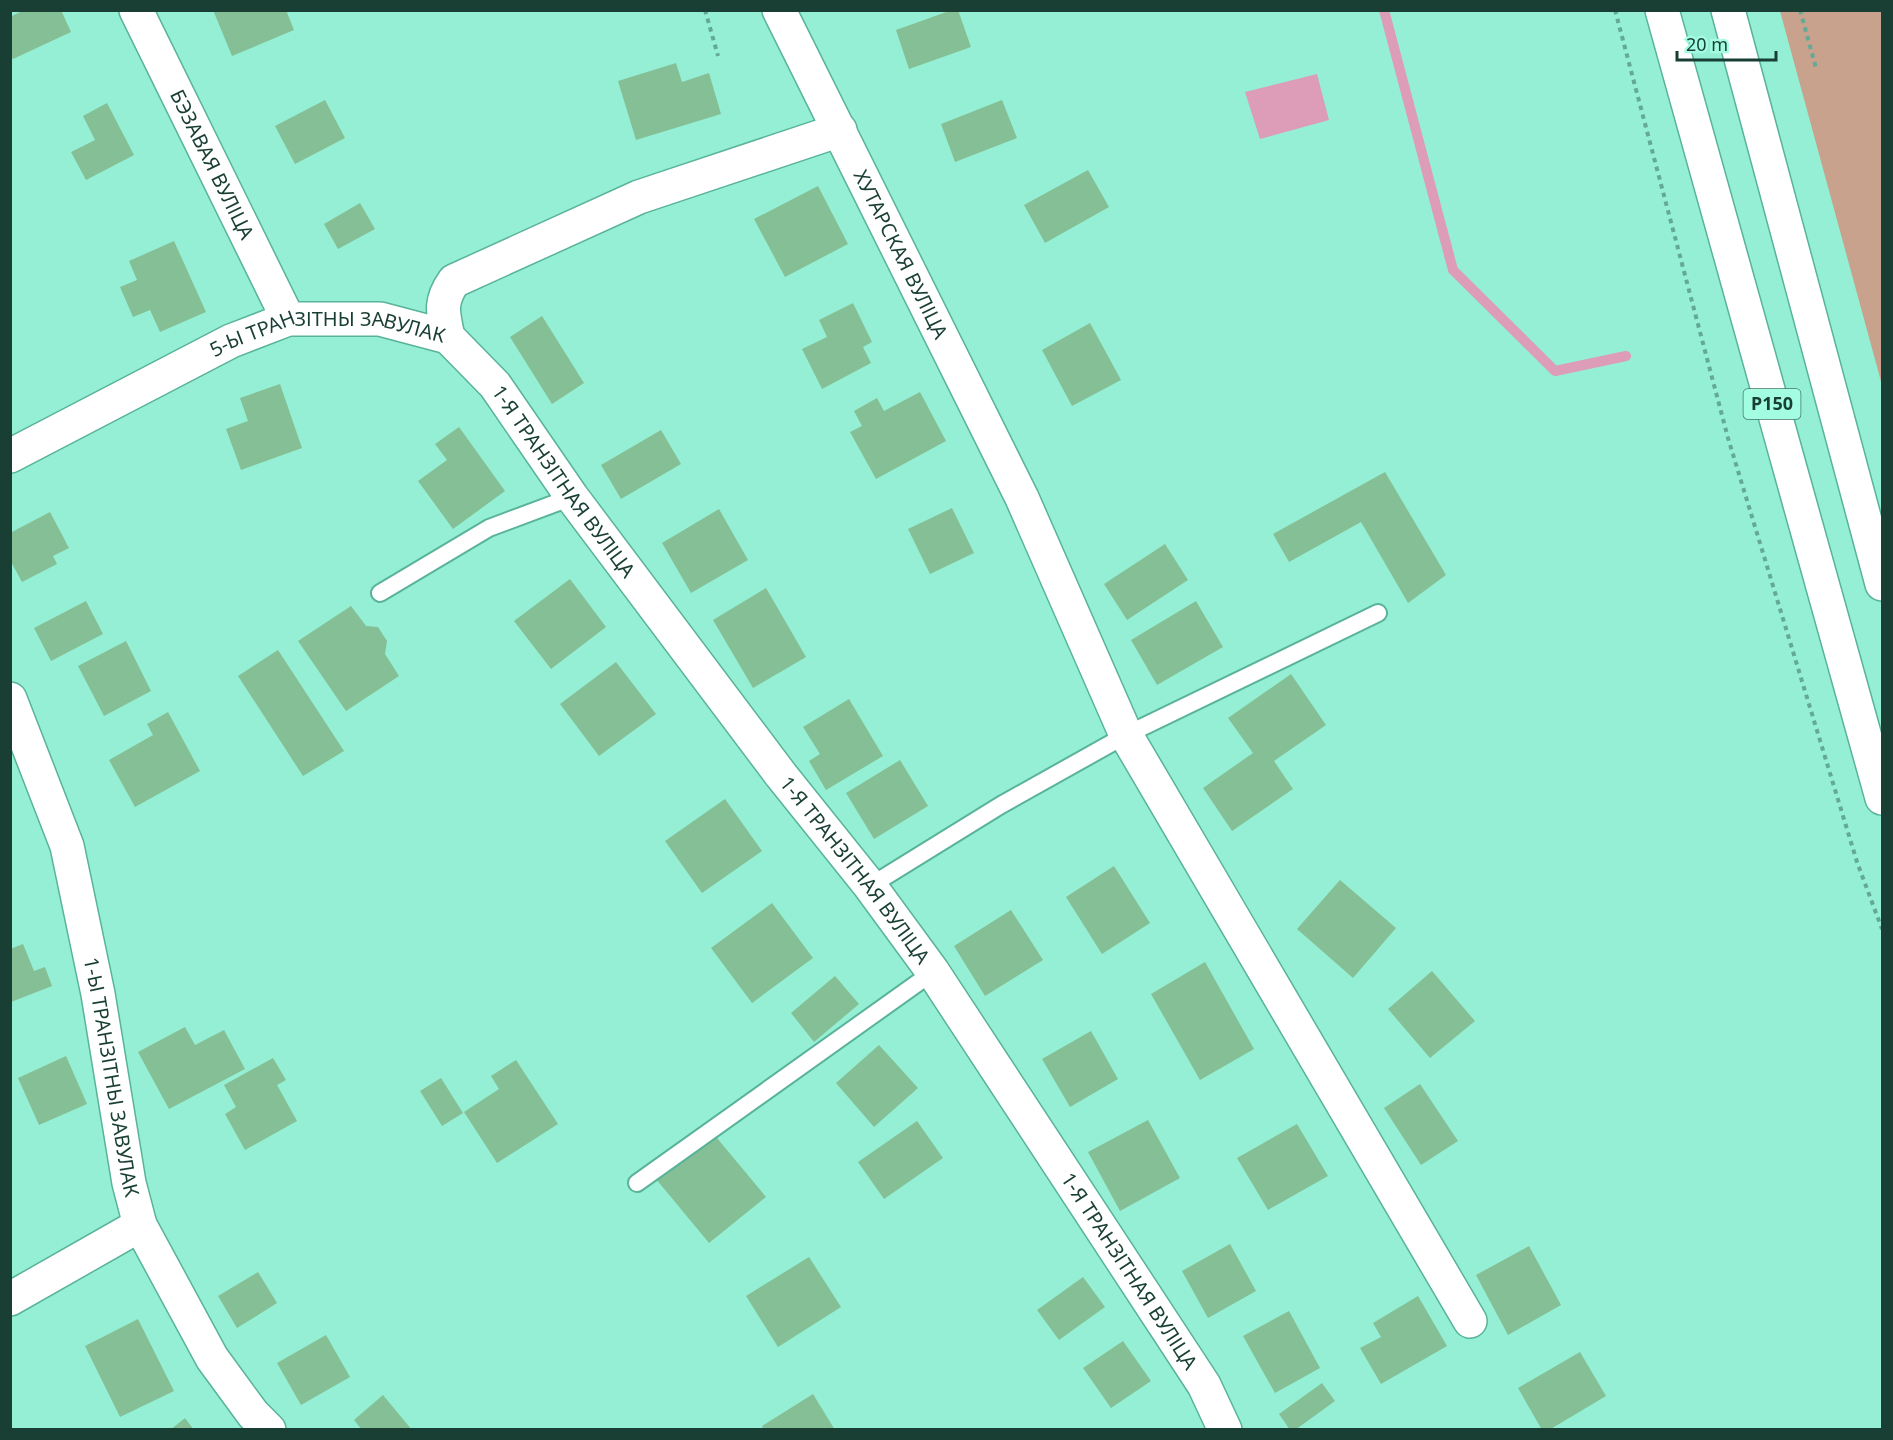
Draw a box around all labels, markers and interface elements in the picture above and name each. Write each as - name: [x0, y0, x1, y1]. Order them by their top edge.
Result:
- scale bar: [1677, 24, 1776, 62]
- text: 20 m: [1686, 32, 1728, 56]
- street label: БЭЗАВАЯ ВУЛІЦА: [164, 85, 261, 244]
- street label: ХУТАРСКАЯ ВУЛІЦА: [848, 165, 955, 343]
- street label: 5-Ы ТРАНЗІТНЫ ЗАВУЛАК: [205, 304, 449, 363]
- street label: 1-Я ТРАНЗІТНАЯ ВУЛІЦА: [486, 380, 642, 583]
- road number: Р150: [1744, 389, 1800, 419]
- street label: 1-Я ТРАНЗІТНАЯ ВУЛІЦА: [774, 770, 937, 969]
- street label: 1-Ы ТРАНЗІТНЫ ЗАВУЛАК: [78, 955, 146, 1200]
- street label: 1-Я ТРАНЗІТНАЯ ВУЛІЦА: [1055, 1167, 1204, 1375]

